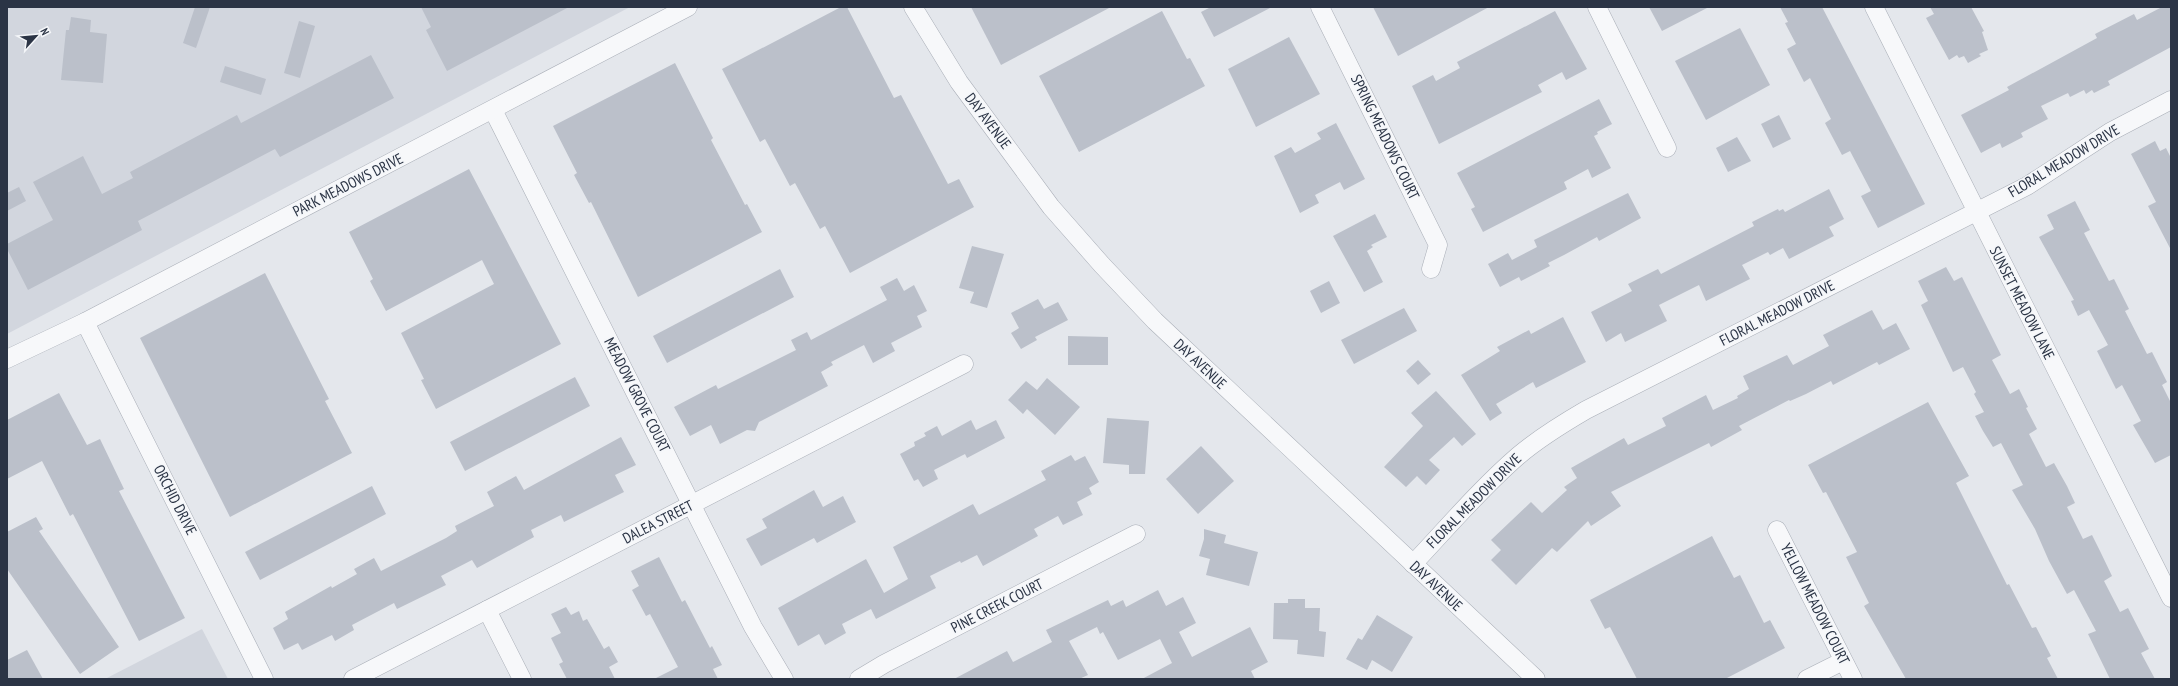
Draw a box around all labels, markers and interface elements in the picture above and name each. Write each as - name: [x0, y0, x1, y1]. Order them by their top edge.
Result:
- north arrow: [16, 16, 56, 56]
- text: N: [37, 26, 53, 37]
- street label: SPRING MEADOWS COURT: [1347, 71, 1424, 203]
- street label: DAY AVENUE: [961, 89, 1016, 152]
- street label: FLORAL MEADOW DRIVE: [2005, 120, 2123, 201]
- street label: PARK MEADOWS DRIVE: [290, 149, 406, 220]
- street label: SUNSET MEADOW LANE: [1986, 243, 2059, 363]
- street label: FLORAL MEADOW DRIVE: [1716, 275, 1837, 350]
- street label: MEADOW GROVE COURT: [600, 334, 675, 456]
- street label: DAY AVENUE: [1170, 334, 1231, 393]
- street label: FLORAL MEADOW DRIVE: [1422, 449, 1525, 552]
- street label: ORCHID DRIVE: [150, 461, 201, 538]
- street label: DALEA STREET: [619, 495, 697, 547]
- street label: YELLOW MEADOW COURT: [1777, 540, 1854, 668]
- street label: DAY AVENUE: [1406, 556, 1467, 615]
- street label: PINE CREEK COURT: [948, 574, 1046, 637]

